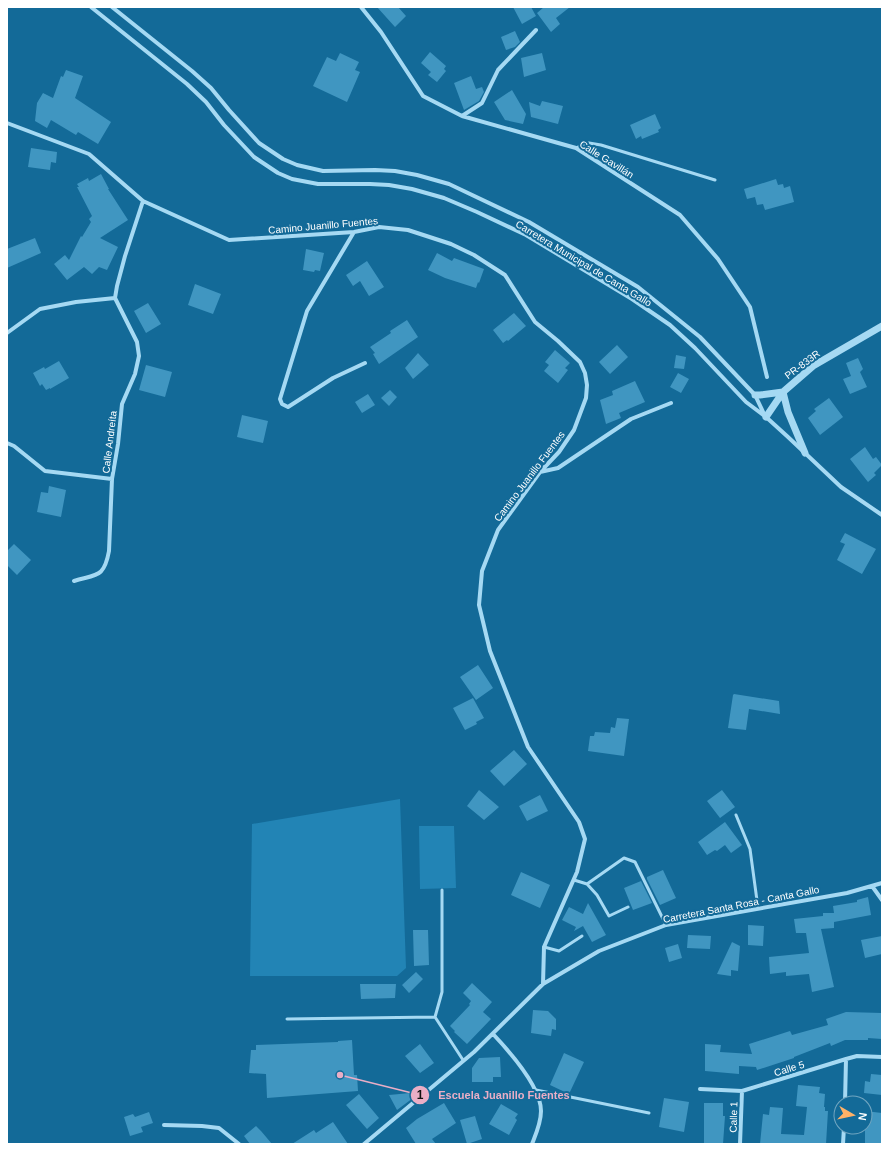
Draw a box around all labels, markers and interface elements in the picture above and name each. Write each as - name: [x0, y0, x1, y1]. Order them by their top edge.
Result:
- street label: Calle Gavillán: [578, 138, 636, 180]
- street label: Camino Juanillo Fuentes: [268, 215, 378, 236]
- street label: Carretera Municipal de Canta Gallo: [514, 218, 654, 309]
- street label: PR-833R: [783, 348, 822, 381]
- street label: Calle Andreíta: [100, 410, 119, 474]
- street label: Camino Juanillo Fuentes: [492, 429, 567, 524]
- street label: Carretera Santa Rosa - Canta Gallo: [662, 884, 821, 925]
- street label: Calle 5: [773, 1059, 806, 1078]
- callout: Escuela Juanillo Fuentes: [410, 1083, 578, 1106]
- text: 1: [417, 1088, 424, 1102]
- text: Escuela Juanillo Fuentes: [438, 1089, 570, 1101]
- north arrow: [833, 1095, 873, 1135]
- street label: Calle 1: [727, 1101, 740, 1133]
- text: N: [856, 1112, 869, 1121]

